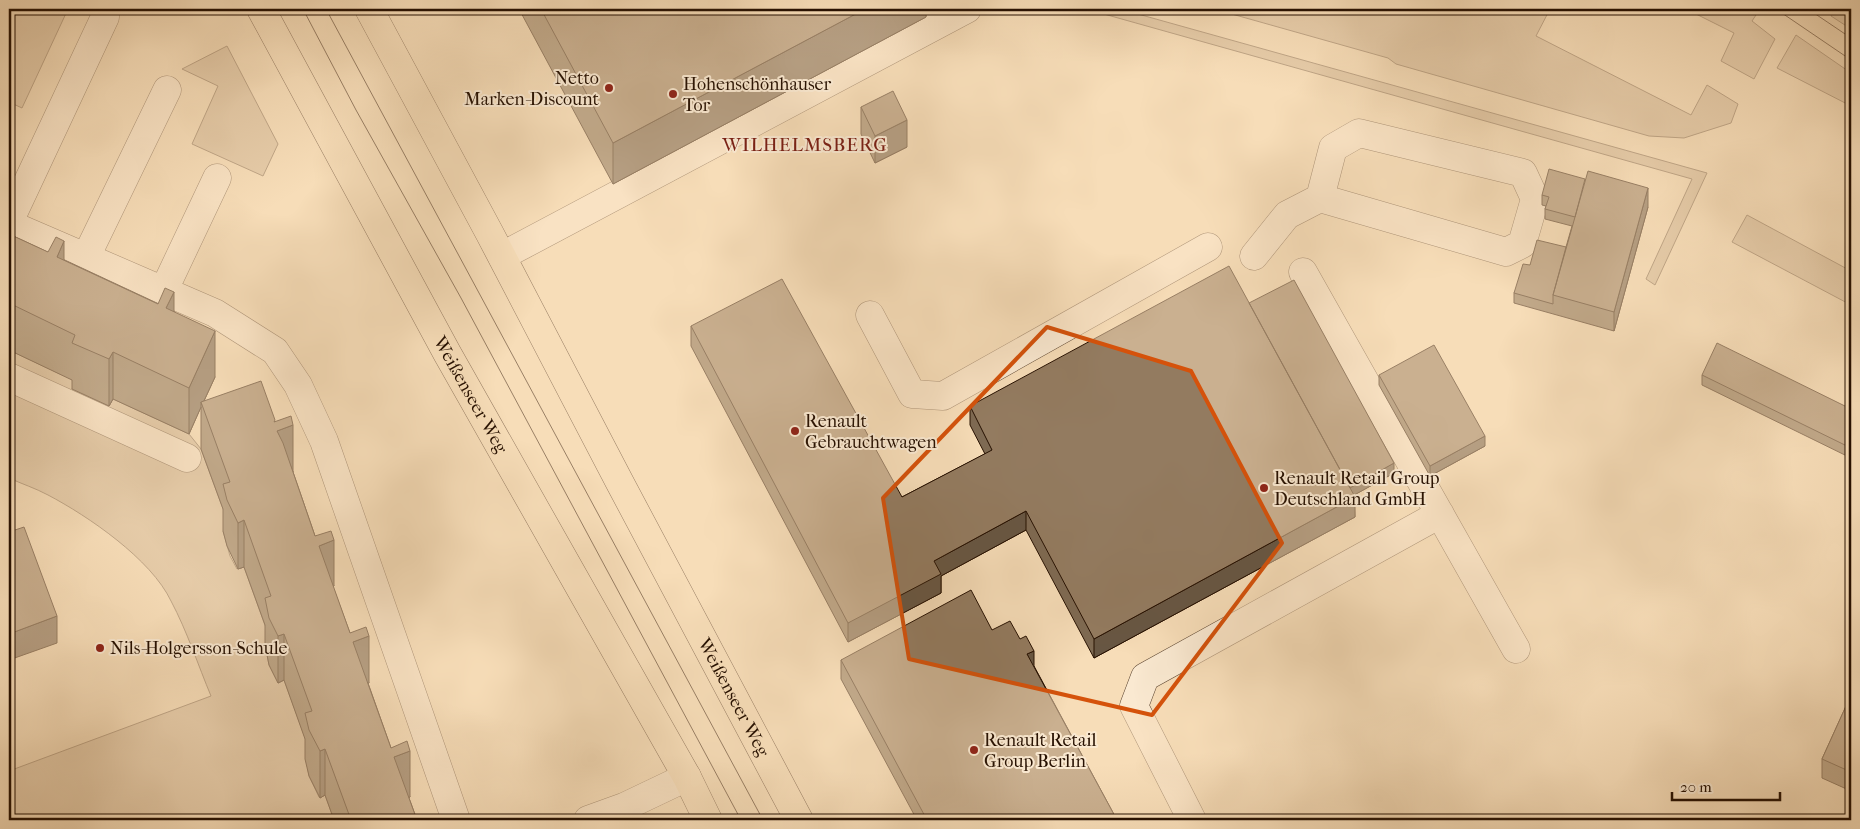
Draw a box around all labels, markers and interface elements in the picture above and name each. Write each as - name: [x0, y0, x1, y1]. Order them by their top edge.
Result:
- place label: Netto Marken-Discount: [464, 68, 600, 110]
- place label: Hohenschönhauser Tor: [683, 74, 831, 116]
- marker: Netto Marken-Discount: [603, 82, 615, 94]
- marker: Hohenschönhauser Tor: [667, 88, 679, 100]
- district label: WILHELMSBERG: [721, 134, 888, 156]
- street label: Weißenseer Weg: [428, 332, 512, 457]
- place label: Renault Gebrauchtwagen: [805, 411, 937, 453]
- marker: Renault Gebrauchtwagen: [789, 425, 801, 437]
- place label: Renault Retail Group Deutschland GmbH: [1274, 468, 1440, 510]
- marker: Renault Retail Group Deutschland GmbH: [1258, 482, 1270, 494]
- street label: Weißenseer Weg: [693, 634, 774, 761]
- place label: Nils-Holgersson-Schule: [110, 638, 288, 659]
- marker: Nils-Holgersson-Schule: [94, 642, 106, 654]
- place label: Renault Retail Group Berlin: [984, 730, 1097, 772]
- marker: Renault Retail Group Berlin: [968, 744, 980, 756]
- scale bar: [1672, 769, 1780, 801]
- text: 20 m: [1680, 778, 1712, 796]

